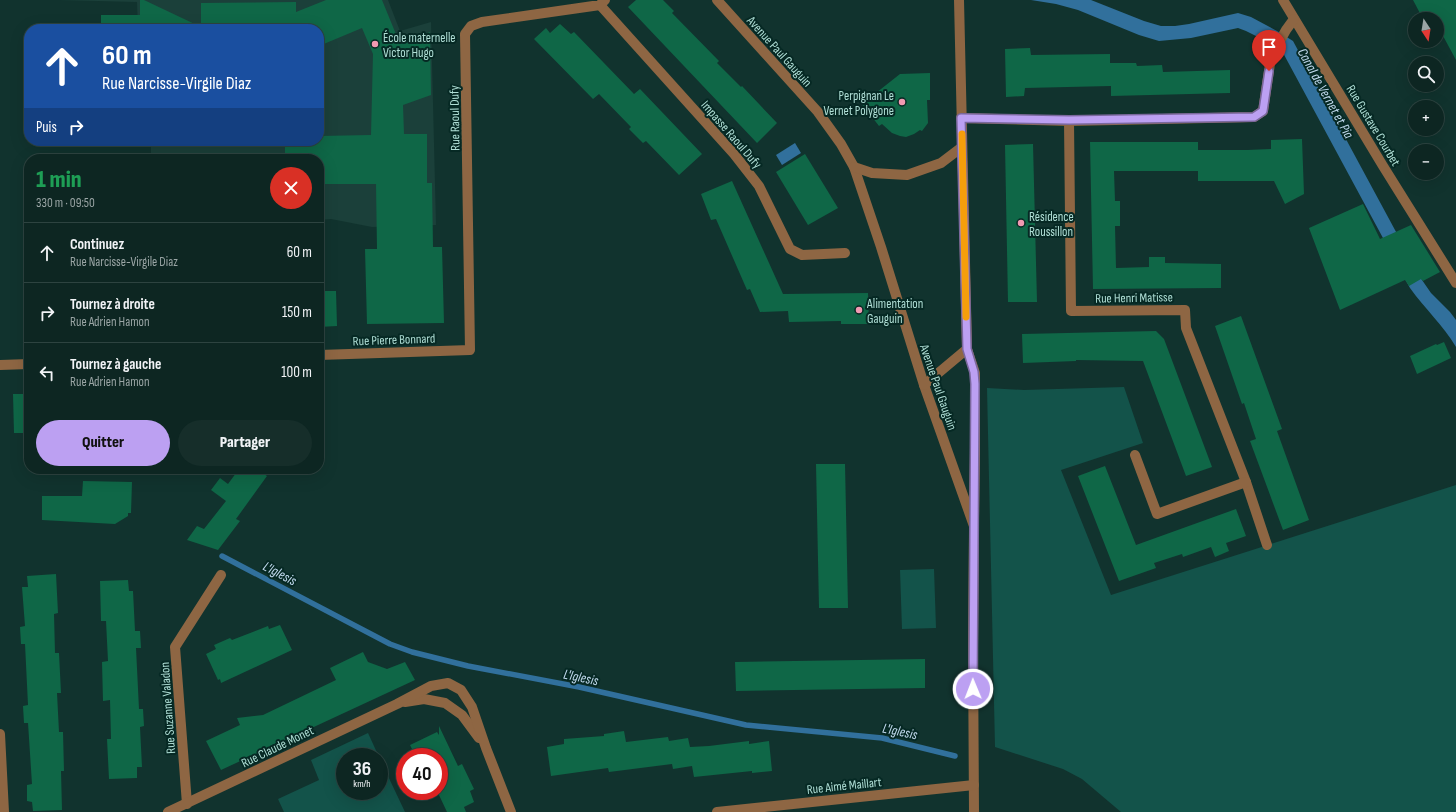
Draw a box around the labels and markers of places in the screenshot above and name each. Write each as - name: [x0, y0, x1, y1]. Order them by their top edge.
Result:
- place label: École maternelle Victor Hugo: [383, 30, 456, 61]
- pin: [1252, 30, 1286, 71]
- marker: École maternelle Victor Hugo: [370, 39, 380, 49]
- place label: Perpignan Le Vernet Polygone: [824, 88, 894, 119]
- marker: Perpignan Le Vernet Polygone: [897, 97, 907, 107]
- place label: Résidence Roussillon: [1029, 209, 1074, 240]
- marker: Résidence Roussillon: [1016, 218, 1026, 228]
- place label: Alimentation Gauguin: [866, 296, 923, 327]
- marker: Alimentation Gauguin: [854, 305, 864, 315]

